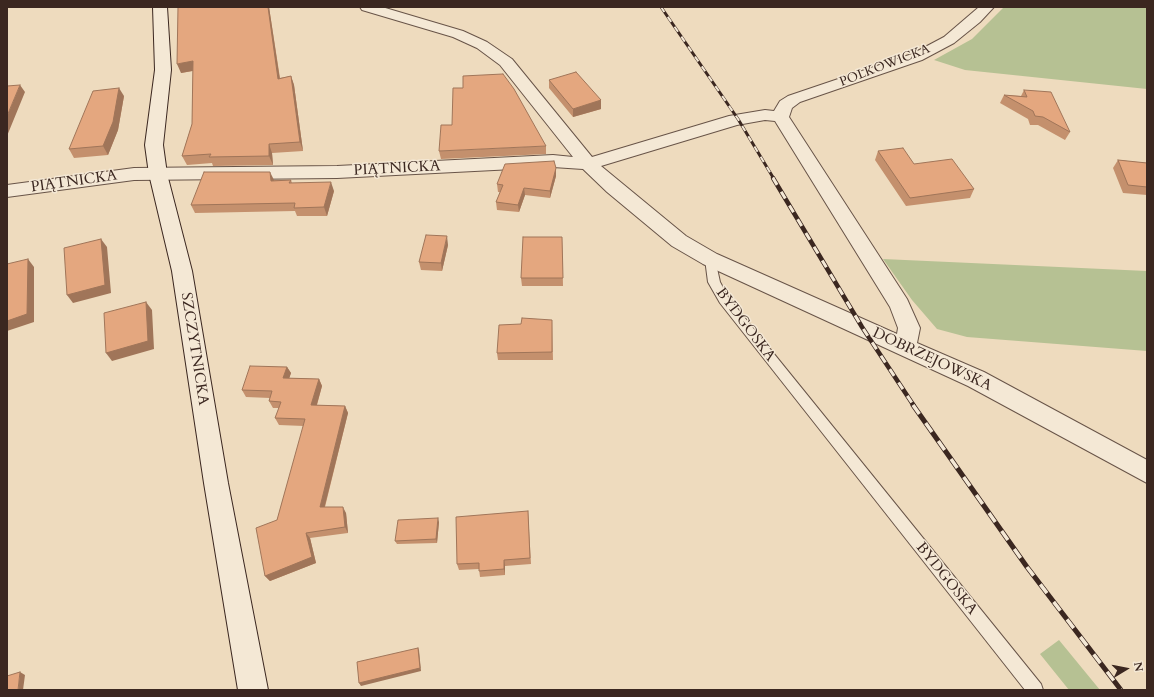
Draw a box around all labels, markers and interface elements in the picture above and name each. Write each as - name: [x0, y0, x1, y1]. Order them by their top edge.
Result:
- street label: POLKOWICKA: [838, 42, 932, 90]
- street label: PIĄTNICKA: [353, 158, 441, 180]
- street label: PIĄTNICKA: [30, 167, 118, 197]
- street label: BYDGOSKA: [711, 285, 779, 365]
- street label: SZCZYTNICKA: [176, 291, 212, 407]
- street label: DOBRZEJOWSKA: [869, 324, 995, 396]
- street label: BYDGOSKA: [911, 539, 981, 619]
- north arrow: [1106, 649, 1146, 689]
- text: N: [1130, 661, 1147, 673]

